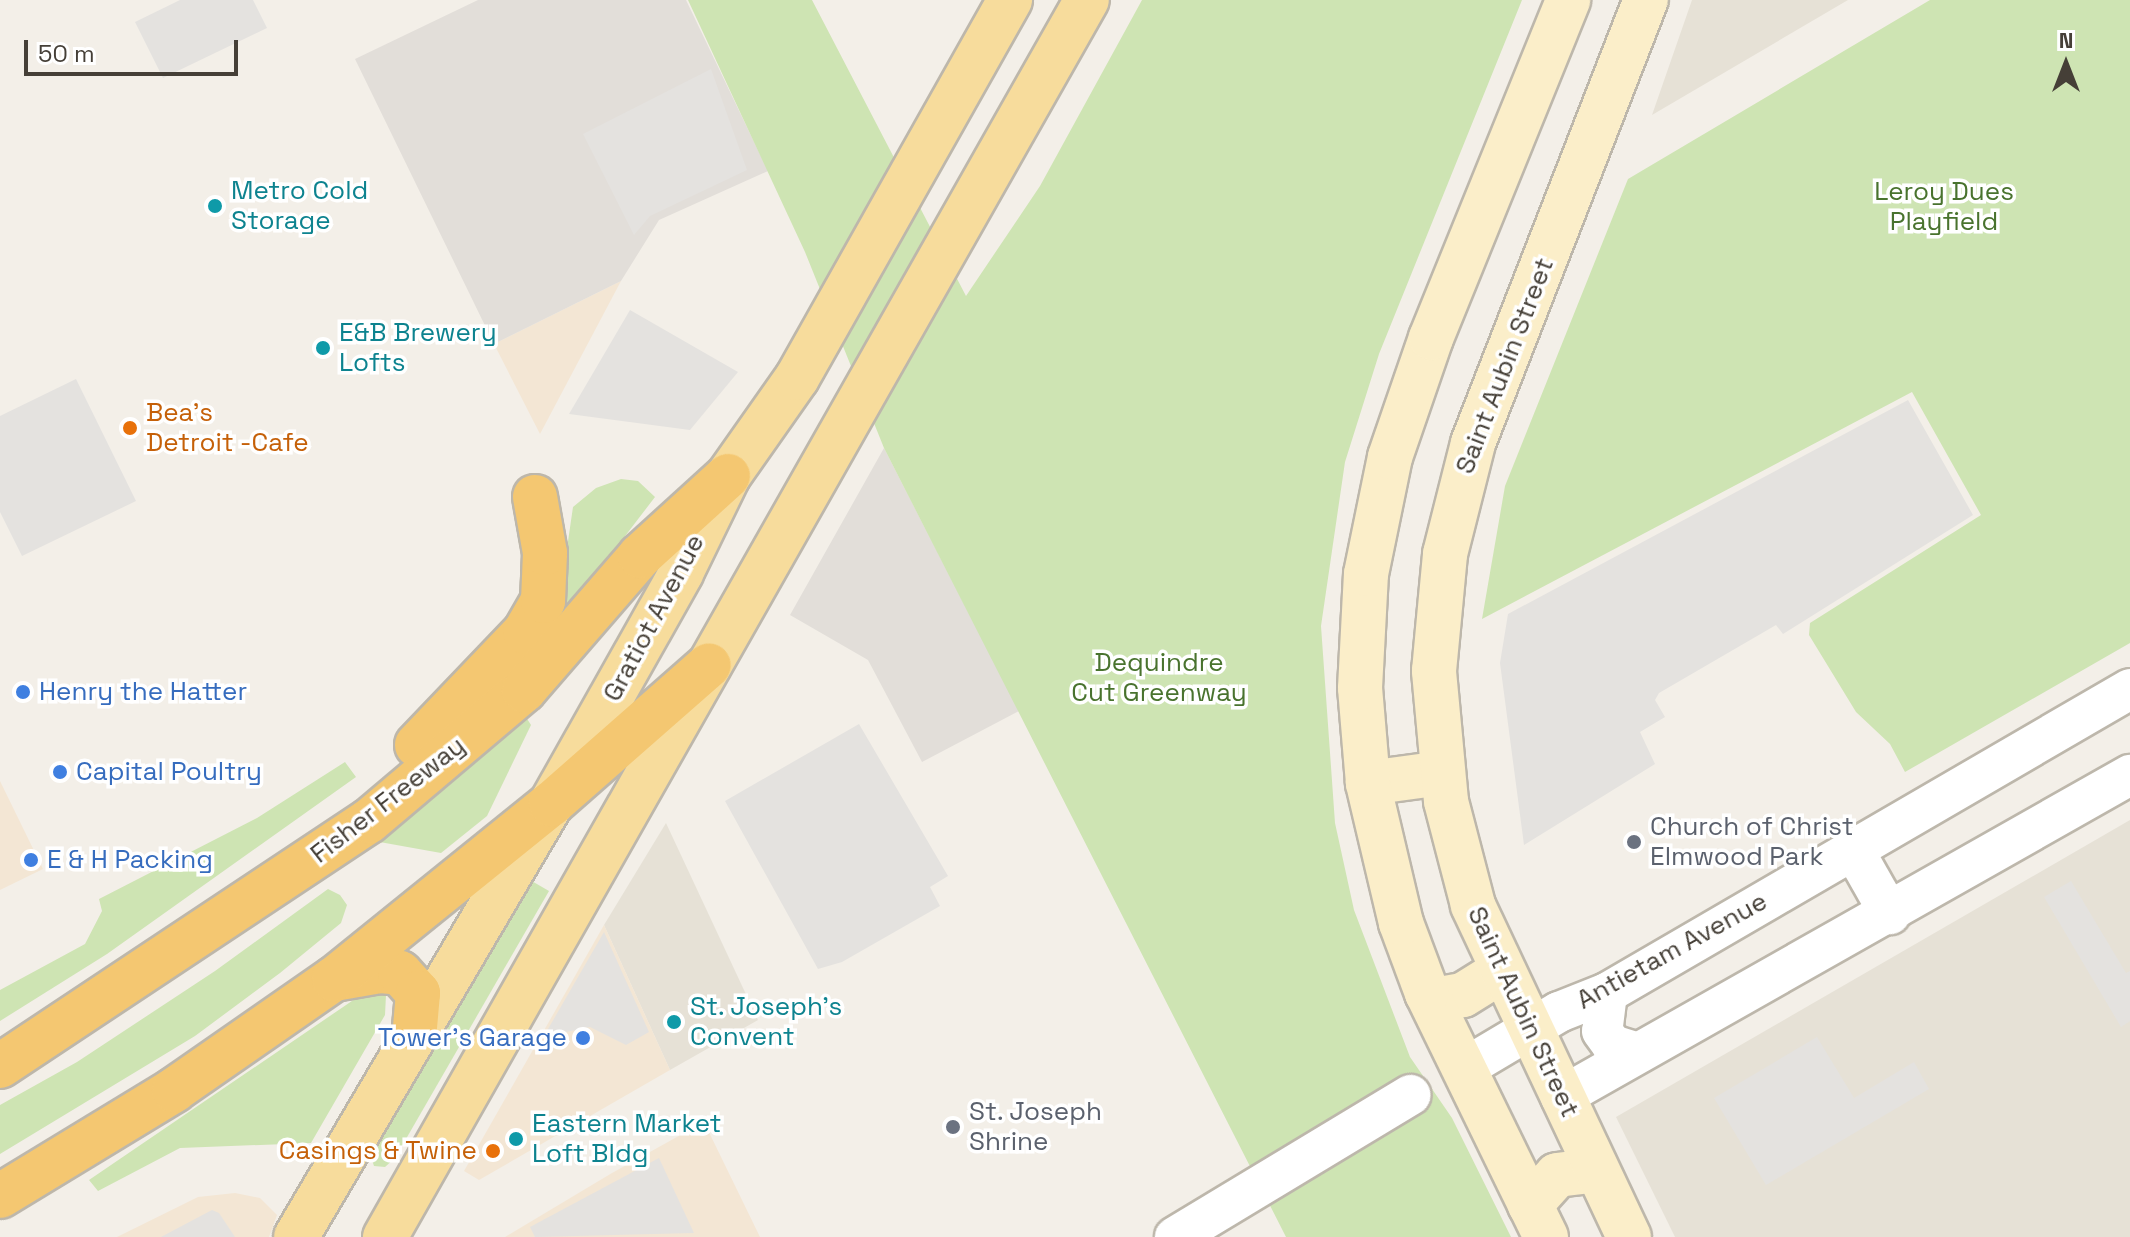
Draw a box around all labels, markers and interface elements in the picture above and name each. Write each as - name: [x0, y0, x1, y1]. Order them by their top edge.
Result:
- scale bar: [28, 24, 242, 74]
- north arrow: [2026, 24, 2106, 104]
- text: N: [2059, 26, 2073, 54]
- text: 50 m: [38, 38, 95, 69]
- place label: Metro Cold Storage: [231, 175, 368, 236]
- park label: Leroy Dues Playfield: [1874, 176, 2014, 238]
- marker: Metro Cold Storage: [206, 197, 224, 215]
- street label: Saint Aubin Street: [1449, 254, 1561, 478]
- place label: E&B Brewery Lofts: [339, 317, 497, 378]
- marker: E&B Brewery Lofts: [314, 339, 332, 357]
- place label: Bea’s Detroit -Cafe: [146, 397, 309, 458]
- marker: Bea’s Detroit -Cafe: [121, 419, 139, 437]
- street label: Gratiot Avenue: [597, 529, 711, 707]
- park label: Dequindre Cut Greenway: [1071, 647, 1247, 708]
- place label: Henry the Hatter: [39, 676, 247, 708]
- marker: Henry the Hatter: [14, 683, 32, 701]
- street label: Fisher Freeway: [305, 730, 471, 870]
- place label: Capital Poultry: [76, 756, 262, 788]
- marker: Capital Poultry: [51, 763, 69, 781]
- place label: Church of Christ Elmwood Park: [1650, 811, 1854, 872]
- marker: Church of Christ Elmwood Park: [1625, 833, 1643, 851]
- place label: E & H Packing: [47, 844, 213, 876]
- marker: E & H Packing: [22, 851, 40, 869]
- street label: Antietam Avenue: [1571, 886, 1773, 1016]
- street label: Saint Aubin Street: [1460, 902, 1586, 1122]
- place label: St. Joseph's Convent: [690, 991, 843, 1052]
- marker: St. Joseph's Convent: [665, 1013, 683, 1031]
- place label: Tower's Garage: [378, 1022, 567, 1054]
- marker: Tower's Garage: [574, 1029, 592, 1047]
- place label: St. Joseph Shrine: [969, 1096, 1103, 1158]
- place label: Eastern Market Loft Bldg: [532, 1108, 722, 1170]
- marker: St. Joseph Shrine: [944, 1118, 962, 1136]
- marker: Eastern Market Loft Bldg: [507, 1130, 525, 1148]
- place label: Casings & Twine: [278, 1135, 477, 1167]
- marker: Casings & Twine: [484, 1142, 502, 1160]

